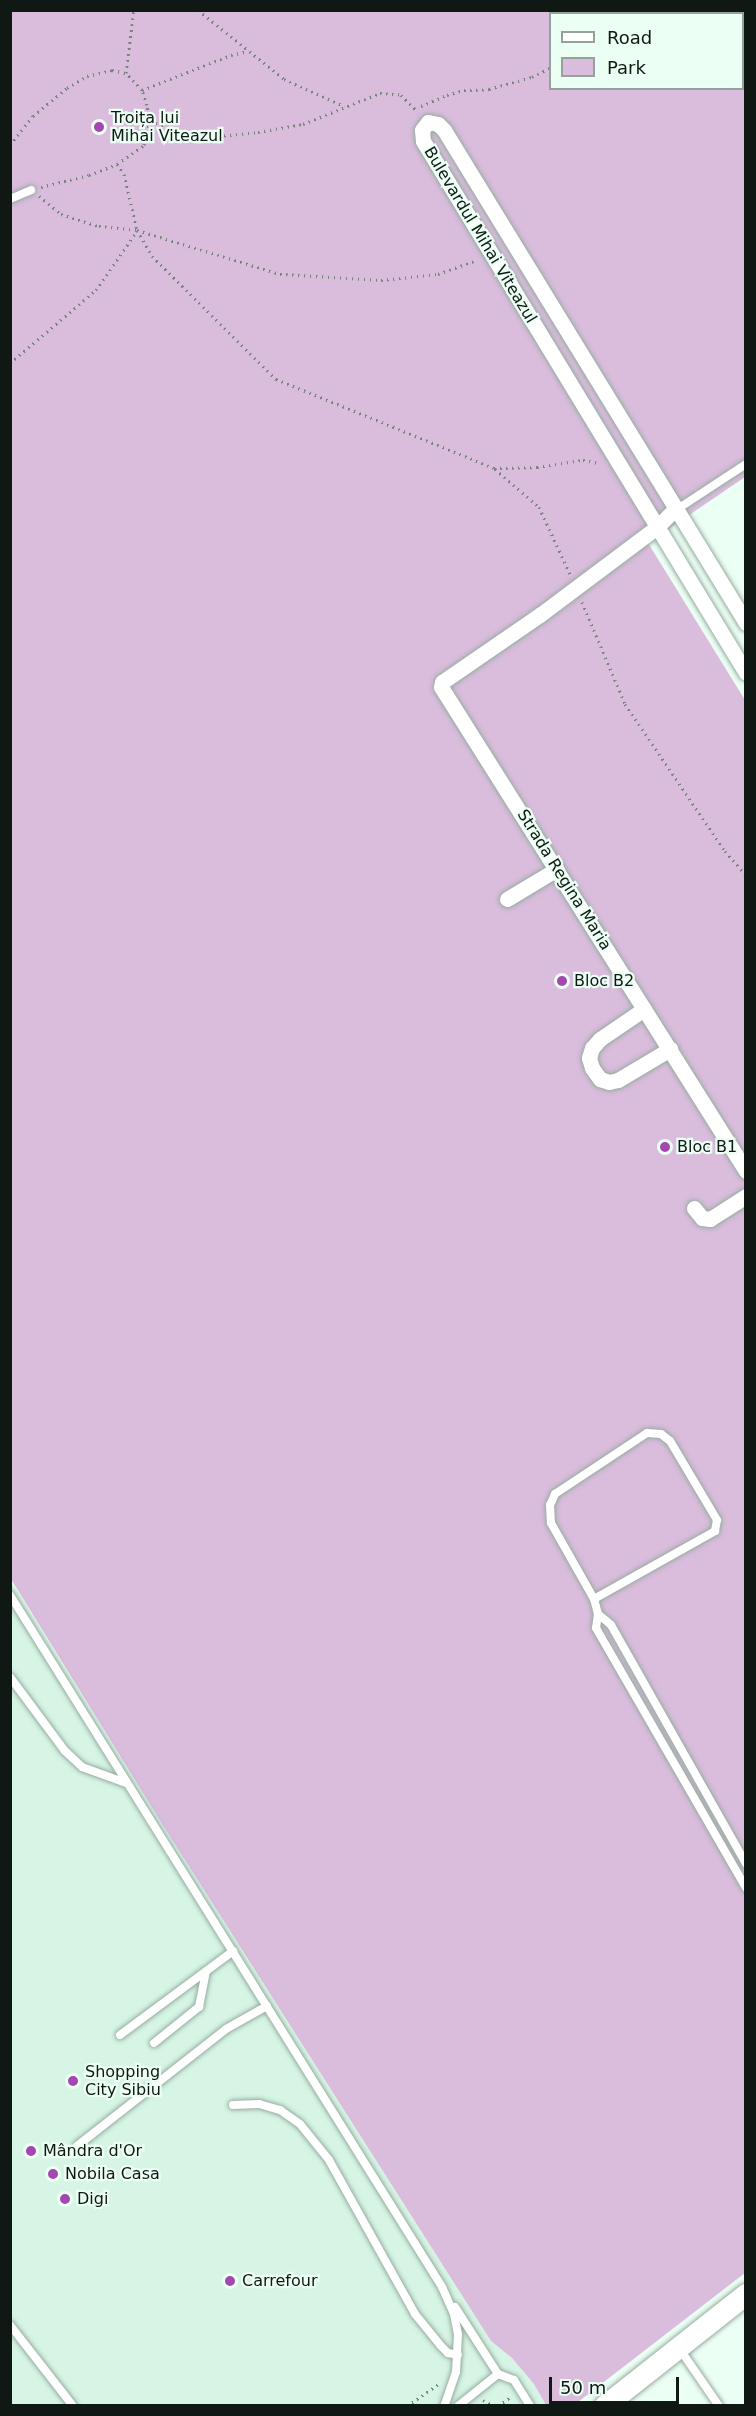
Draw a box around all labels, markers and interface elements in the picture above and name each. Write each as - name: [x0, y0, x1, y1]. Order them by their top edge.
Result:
- legend: [549, 12, 744, 90]
- text: Road: [607, 27, 652, 48]
- text: Park: [607, 57, 646, 78]
- place label: Troița lui Mihai Viteazul: [111, 108, 223, 146]
- marker: Troița lui Mihai Viteazul: [92, 120, 106, 134]
- street label: Bulevardul Mihai Viteazul: [420, 143, 540, 327]
- street label: Strada Regina Maria: [513, 806, 615, 954]
- place label: Bloc B2: [574, 971, 634, 991]
- marker: Bloc B2: [555, 974, 569, 988]
- place label: Bloc B1: [677, 1137, 737, 1157]
- marker: Bloc B1: [658, 1140, 672, 1154]
- place label: Shopping City Sibiu: [85, 2062, 161, 2100]
- marker: Shopping City Sibiu: [66, 2074, 80, 2088]
- place label: Mândra d'Or: [43, 2141, 142, 2161]
- marker: Mândra d'Or: [24, 2144, 38, 2158]
- place label: Nobila Casa: [65, 2164, 160, 2184]
- marker: Nobila Casa: [46, 2167, 60, 2181]
- place label: Digi: [77, 2189, 108, 2209]
- marker: Digi: [58, 2192, 72, 2206]
- place label: Carrefour: [242, 2271, 317, 2291]
- marker: Carrefour: [223, 2274, 237, 2288]
- scale bar: [552, 2365, 682, 2403]
- text: 50 m: [560, 2377, 606, 2398]

